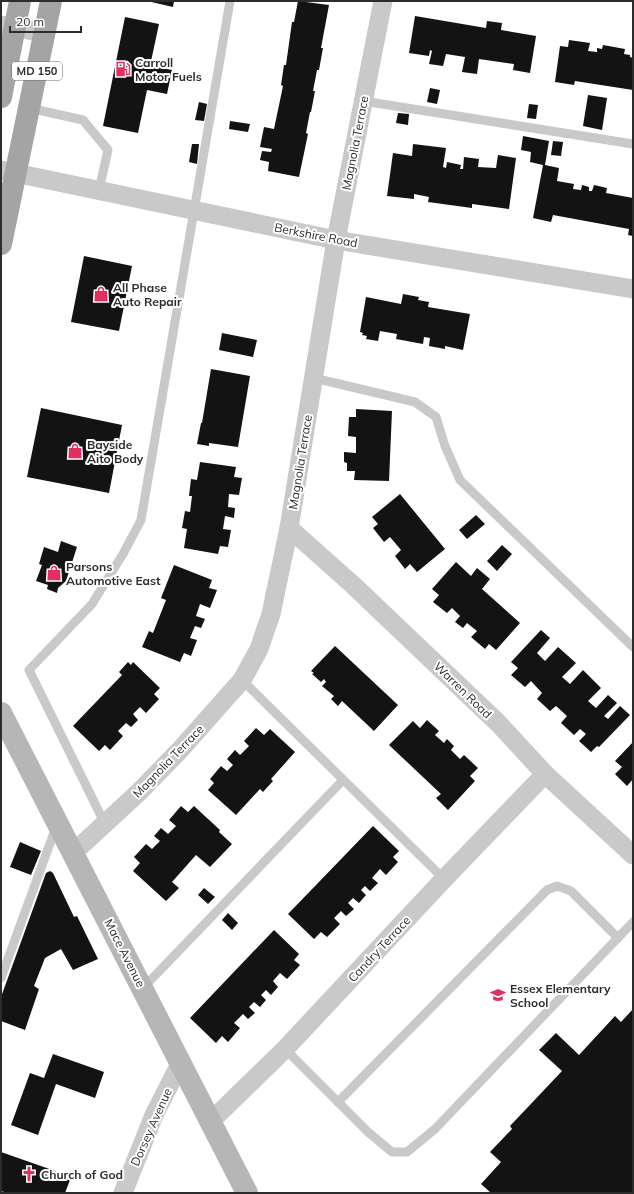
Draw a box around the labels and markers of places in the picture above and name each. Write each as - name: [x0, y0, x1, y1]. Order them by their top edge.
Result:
- place label: Carroll Motor Fuels: [135, 55, 202, 84]
- fuel station icon: Carroll Motor Fuels: [114, 60, 132, 78]
- place label: All Phase Auto Repair: [113, 280, 182, 309]
- shop icon: All Phase Auto Repair: [92, 285, 110, 303]
- place label: Bayside Aito Body: [87, 437, 144, 466]
- shop icon: Bayside Aito Body: [66, 442, 84, 460]
- place label: Parsons Automotive East: [66, 559, 161, 588]
- shop icon: Parsons Automotive East: [45, 564, 63, 582]
- place label: Essex Elementary School: [510, 981, 611, 1010]
- school or university icon: Essex Elementary School: [489, 986, 507, 1004]
- church icon: Church of God: [20, 1165, 38, 1183]
- place label: Church of God: [41, 1167, 123, 1182]

